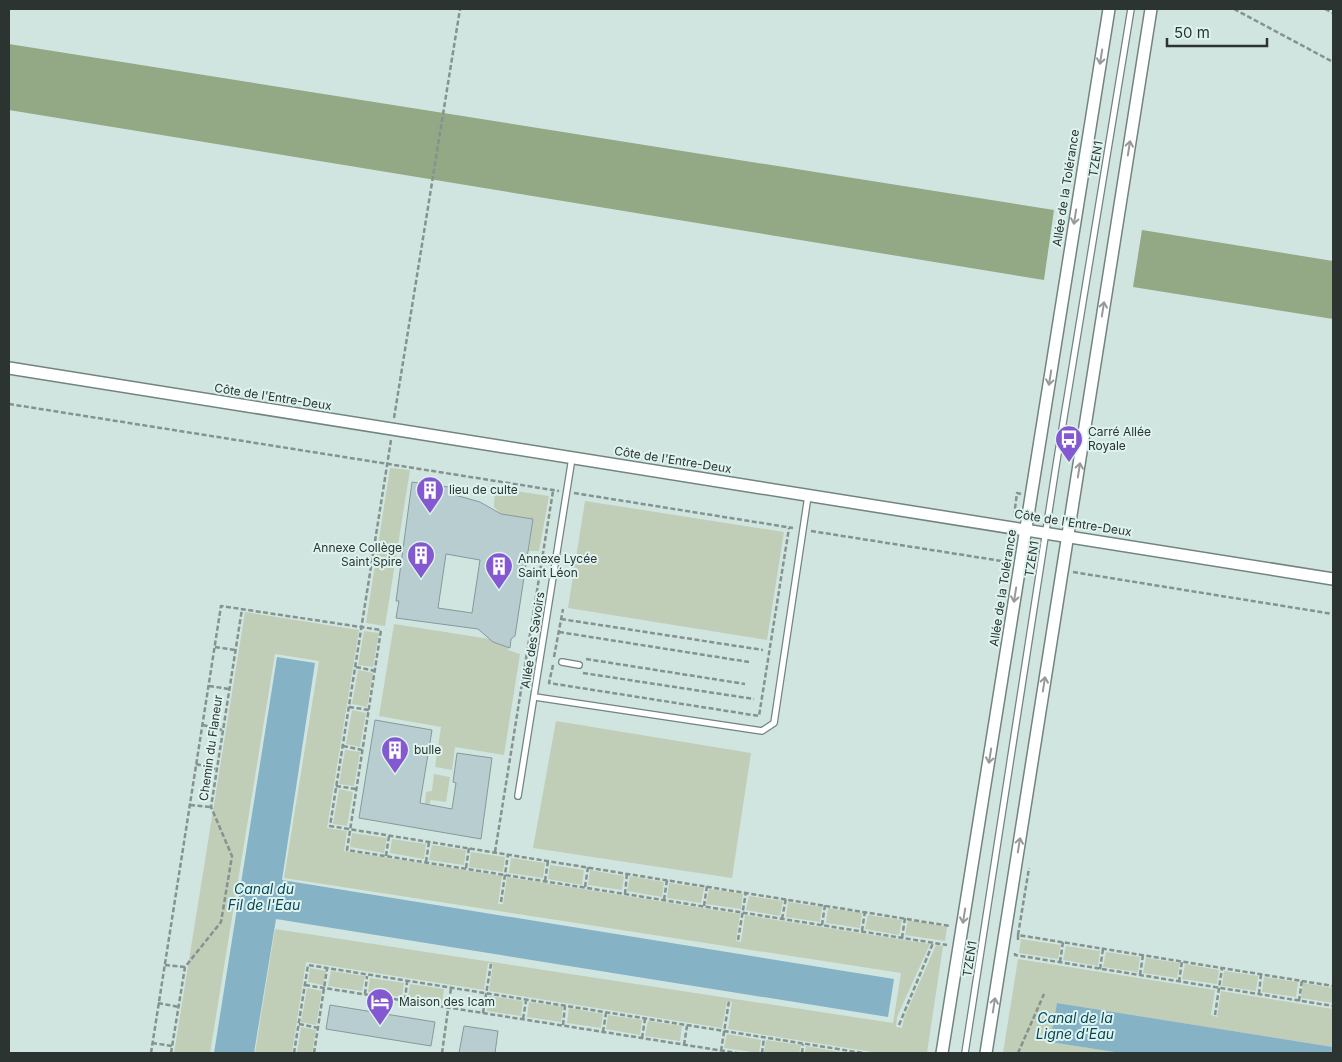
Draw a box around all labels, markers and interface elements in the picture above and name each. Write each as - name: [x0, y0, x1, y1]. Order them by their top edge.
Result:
- scale bar: [1167, 15, 1267, 47]
- text: 50 m: [1174, 23, 1210, 42]
- one-way arrow: [1096, 48, 1106, 64]
- street label: Allée de la Tolérance: [1049, 128, 1082, 248]
- street label: TZEN1: [1085, 140, 1106, 178]
- one-way arrow: [1124, 141, 1134, 157]
- one-way arrow: [1070, 209, 1080, 225]
- one-way arrow: [1099, 301, 1109, 317]
- one-way arrow: [1045, 369, 1055, 385]
- street label: Côte de l'Entre-Deux: [213, 380, 333, 413]
- bus stop icon: Carré Allée Royale: [1054, 424, 1084, 463]
- place label: Carré Allée Royale: [1088, 424, 1151, 453]
- street label: Côte de l'Entre-Deux: [613, 443, 733, 476]
- one-way arrow: [1074, 462, 1084, 478]
- building icon: lieu de culte: [415, 475, 445, 514]
- place label: lieu de culte: [449, 482, 518, 497]
- street label: Côte de l'Entre-Deux: [1013, 506, 1133, 539]
- street label: Allée de la Tolérance: [986, 528, 1019, 648]
- place label: Annexe Collège Saint Spire: [313, 540, 402, 569]
- building icon: Annexe Collège Saint Spire: [406, 540, 436, 579]
- street label: TZEN1: [1021, 540, 1042, 578]
- building icon: Annexe Lycée Saint Léon: [484, 551, 514, 590]
- place label: Annexe Lycée Saint Léon: [518, 551, 597, 580]
- one-way arrow: [1010, 587, 1020, 603]
- street label: Allée des Savoirs: [517, 591, 548, 689]
- one-way arrow: [1040, 676, 1050, 692]
- street label: Chemin du Flaneur: [196, 693, 225, 802]
- building icon: bulle: [380, 735, 410, 774]
- place label: bulle: [414, 742, 441, 757]
- one-way arrow: [984, 747, 994, 763]
- one-way arrow: [1014, 837, 1024, 853]
- water label: Canal du Fil de l'Eau: [228, 880, 300, 913]
- one-way arrow: [959, 908, 969, 924]
- street label: TZEN1: [959, 940, 980, 978]
- hotel icon: Maison des Icam: [365, 987, 395, 1026]
- place label: Maison des Icam: [399, 994, 495, 1009]
- one-way arrow: [989, 997, 999, 1013]
- water label: Canal de la Ligne d'Eau: [1036, 1009, 1114, 1042]

